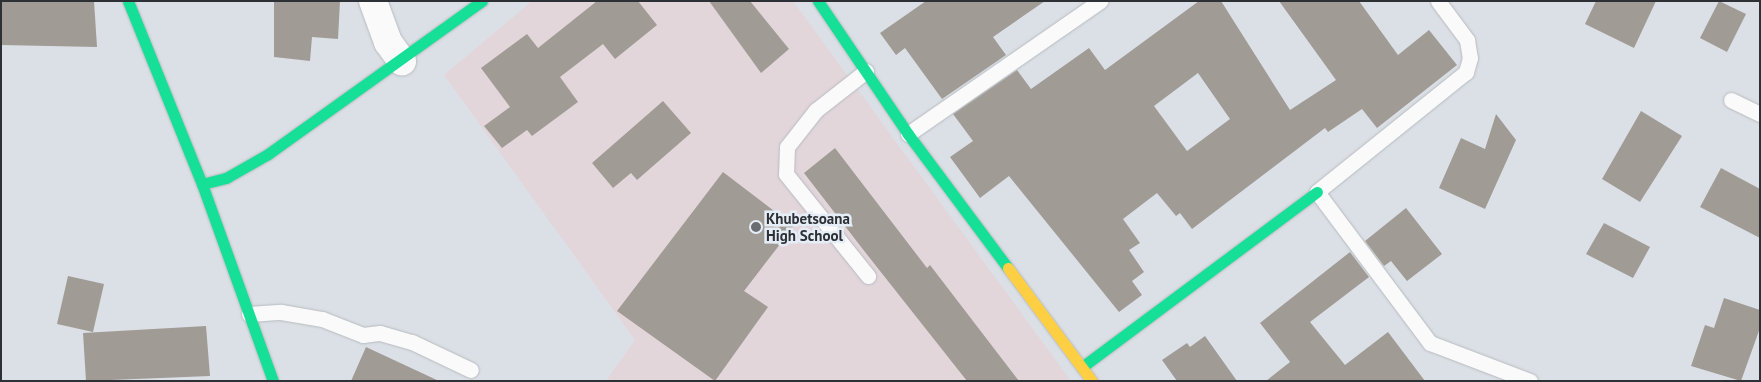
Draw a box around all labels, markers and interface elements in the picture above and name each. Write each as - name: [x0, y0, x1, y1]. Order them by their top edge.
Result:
- place label: Khubetsoana High School: [766, 209, 850, 244]
- marker: Khubetsoana High School: [750, 221, 762, 233]

